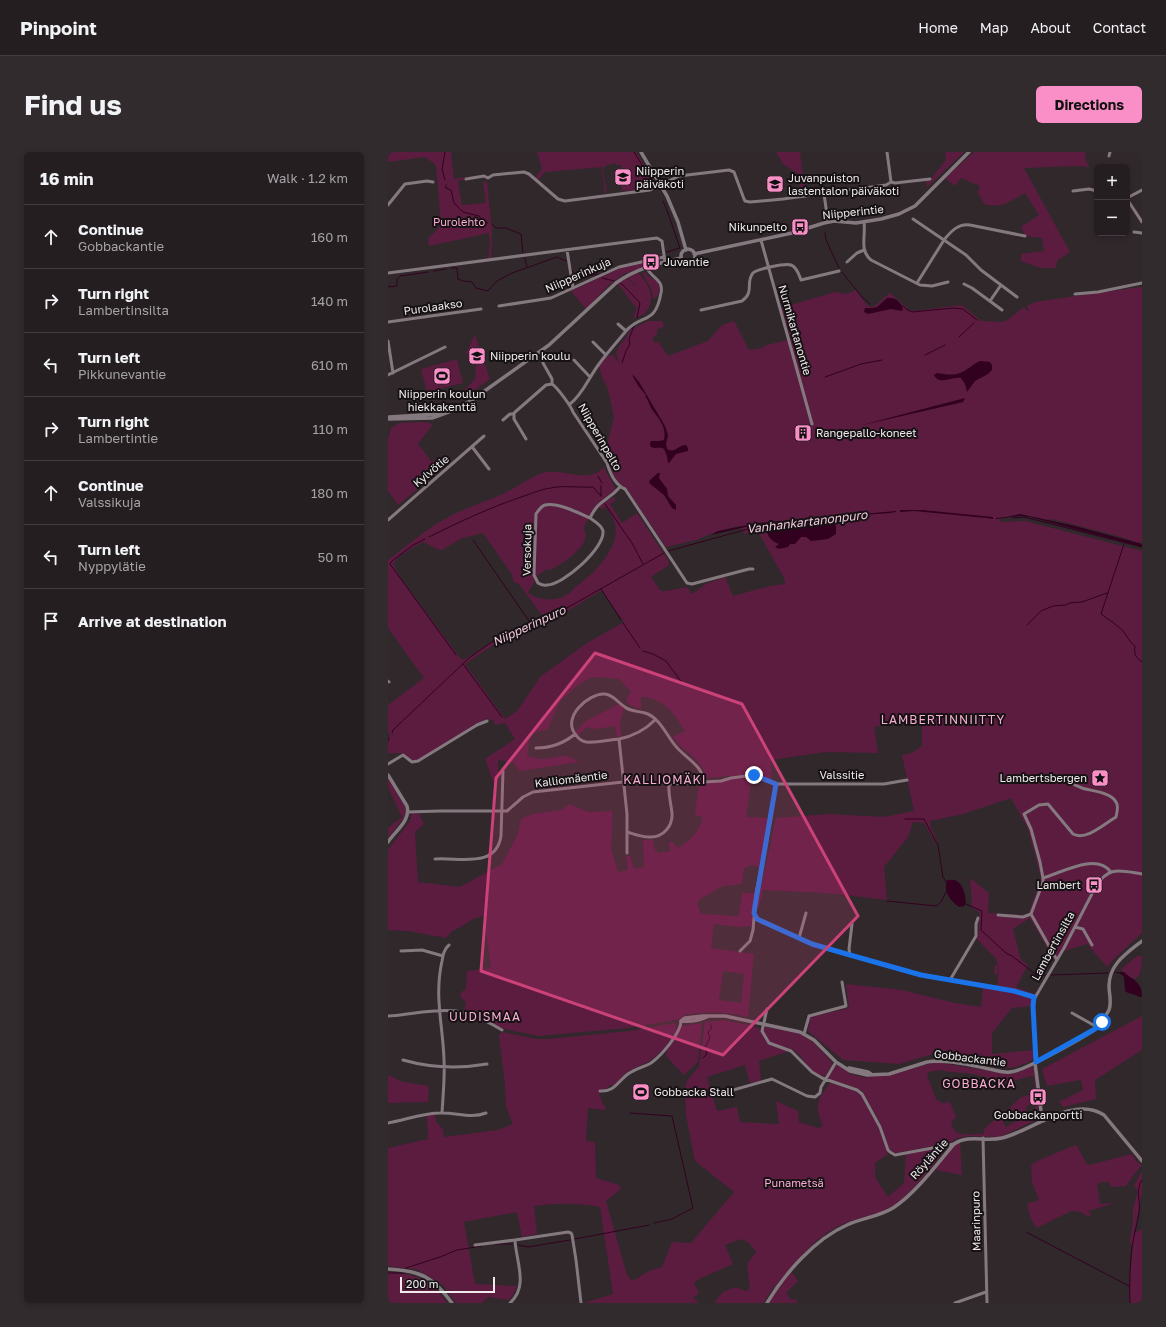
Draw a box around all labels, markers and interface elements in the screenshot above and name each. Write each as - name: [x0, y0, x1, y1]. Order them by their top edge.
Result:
- text: Pinpoint: [20, 16, 97, 39]
- text: Home: [918, 19, 958, 36]
- text: Map: [980, 19, 1008, 36]
- text: About: [1030, 19, 1071, 36]
- text: Contact: [1093, 19, 1146, 36]
- button: Directions: [1036, 86, 1142, 123]
- text: Find us: [24, 88, 122, 121]
- place label: Niipperin päiväkoti: [636, 164, 684, 190]
- map controls: [1094, 164, 1130, 236]
- button: +: [1094, 164, 1130, 200]
- school or university icon: Niipperin päiväkoti: [613, 167, 633, 187]
- text: 16 min: [40, 168, 94, 189]
- text: Walk · 1.2 km: [267, 170, 348, 186]
- place label: Juvanpuiston lastentalon päiväkoti: [788, 171, 899, 197]
- school or university icon: Juvanpuiston lastentalon päiväkoti: [765, 174, 785, 194]
- button: −: [1094, 200, 1130, 236]
- street label: Niipperintie: [822, 202, 884, 221]
- park label: Purolehto: [433, 215, 485, 228]
- bus stop icon: Nikunpelto: [790, 217, 810, 237]
- text: Continue: [78, 220, 144, 238]
- place label: Nikunpelto: [729, 220, 787, 233]
- icon: ahead: [40, 226, 62, 248]
- text: 160 m: [311, 229, 348, 245]
- text: Gobbackantie: [78, 238, 164, 254]
- bus stop icon: Juvantie: [641, 252, 661, 272]
- street label: Niipperinkuja: [543, 254, 613, 295]
- place label: Juvantie: [664, 255, 709, 268]
- street label: Nurmikartanontie: [776, 283, 815, 376]
- text: Turn right: [78, 284, 149, 302]
- icon: right: [40, 290, 62, 312]
- text: 140 m: [311, 293, 348, 309]
- street label: Purolaakso: [403, 296, 464, 317]
- text: Lambertinsilta: [78, 302, 169, 318]
- school or university icon: Niipperin koulu: [467, 346, 487, 366]
- text: Turn left: [78, 348, 140, 366]
- place label: Niipperin koulu: [490, 349, 570, 362]
- icon: left: [40, 354, 62, 376]
- text: 610 m: [311, 357, 348, 373]
- text: Pikkunevantie: [78, 366, 166, 382]
- sports icon: Niipperin koulun hiekkakenttä: [432, 366, 452, 386]
- place label: Niipperin koulun hiekkakenttä: [398, 387, 486, 413]
- street label: Niipperinpelto: [576, 401, 625, 473]
- text: Turn right: [78, 412, 149, 430]
- icon: right: [40, 418, 62, 440]
- text: 110 m: [313, 421, 348, 437]
- building icon: Rangepallo-koneet: [793, 423, 813, 443]
- place label: Rangepallo-koneet: [816, 426, 917, 439]
- text: Lambertintie: [78, 430, 158, 446]
- street label: Kylvötie: [410, 452, 451, 489]
- text: Continue: [78, 476, 144, 494]
- icon: ahead: [40, 482, 62, 504]
- text: 180 m: [311, 485, 348, 501]
- text: Valssikuja: [78, 494, 141, 510]
- water label: Vanhankartanonpuro: [746, 507, 869, 536]
- street label: Versokuja: [520, 524, 533, 576]
- text: Turn left: [78, 540, 140, 558]
- icon: left: [40, 546, 62, 568]
- text: 50 m: [318, 549, 348, 565]
- text: Nyppylätie: [78, 558, 146, 574]
- water label: Niipperinpuro: [490, 602, 568, 649]
- icon: arrive: [40, 610, 62, 632]
- text: Arrive at destination: [78, 612, 227, 630]
- district label: LAMBERTINNIITTY: [881, 712, 1005, 727]
- route end: [745, 766, 763, 784]
- street label: Kalliomäentie: [534, 768, 608, 789]
- street label: Valssitie: [820, 768, 864, 781]
- place icon: Lambertsbergen: [1090, 768, 1110, 788]
- place label: Lambertsbergen: [1000, 771, 1087, 784]
- district label: KALLIOMÄKI: [623, 772, 707, 787]
- bus stop icon: Lambert: [1084, 875, 1104, 895]
- place label: Lambert: [1037, 878, 1081, 891]
- street label: Lambertinsilta: [1028, 909, 1077, 982]
- district label: UUDISMAA: [449, 1009, 521, 1024]
- route start: [1093, 1013, 1111, 1031]
- street label: Gobbackantie: [933, 1047, 1007, 1068]
- district label: GOBBACKA: [942, 1076, 1016, 1091]
- sports icon: Gobbacka Stall: [631, 1082, 651, 1102]
- place label: Gobbacka Stall: [654, 1085, 734, 1098]
- bus stop icon: Gobbackanportti: [1028, 1087, 1048, 1107]
- place label: Gobbackanportti: [994, 1108, 1082, 1121]
- street label: Röyläntie: [907, 1136, 950, 1182]
- park label: Punametsä: [764, 1176, 824, 1189]
- street label: Maarinpuro: [968, 1190, 983, 1251]
- scale bar: [400, 1275, 495, 1294]
- text: 200 m: [406, 1277, 439, 1290]

